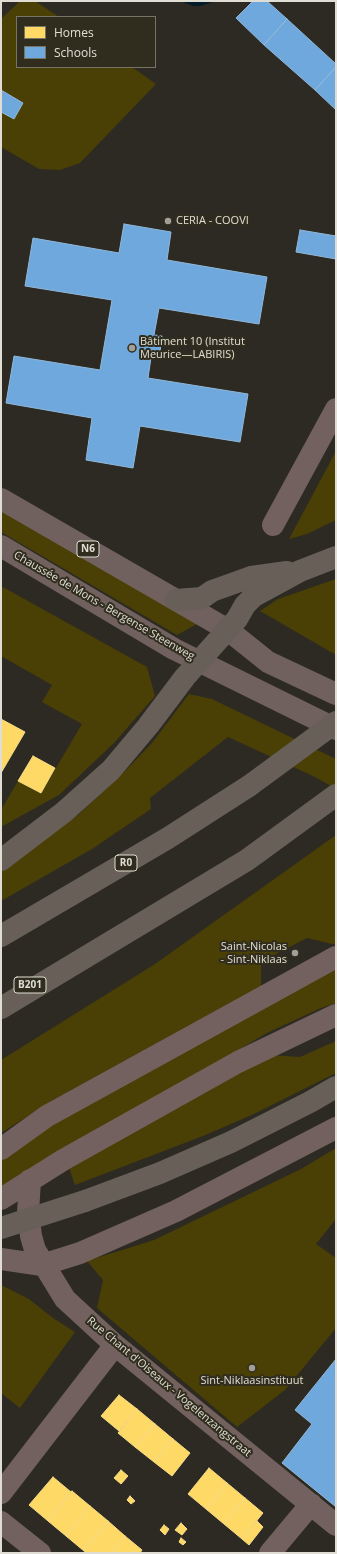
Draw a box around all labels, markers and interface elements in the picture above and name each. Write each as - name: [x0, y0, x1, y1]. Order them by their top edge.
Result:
- legend: [16, 16, 156, 68]
- text: Homes: [54, 24, 94, 41]
- text: Schools: [54, 44, 97, 61]
- place label: CERIA - COOVI: [176, 214, 249, 228]
- marker: CERIA - COOVI: [163, 216, 173, 226]
- place label: Bâtiment 10 (Institut Meurice—LABIRIS): [140, 335, 245, 361]
- marker: Bâtiment 10 (Institut Meurice—LABIRIS): [127, 343, 137, 353]
- road number: N6: [77, 541, 99, 557]
- street label: Chaussée de Mons - Bergense Steenweg: [11, 549, 197, 663]
- road number: R0: [115, 855, 137, 871]
- place label: Saint-Nicolas - Sint-Niklaas: [221, 940, 287, 966]
- marker: Saint-Nicolas - Sint-Niklaas: [290, 948, 300, 958]
- road number: B201: [14, 977, 46, 993]
- street label: Rue Chant d'Oiseaux - Vogelenzangstraat: [84, 1314, 254, 1460]
- marker: Sint-Niklaasinstituut: [247, 1363, 257, 1373]
- place label: Sint-Niklaasinstituut: [201, 1374, 303, 1388]

